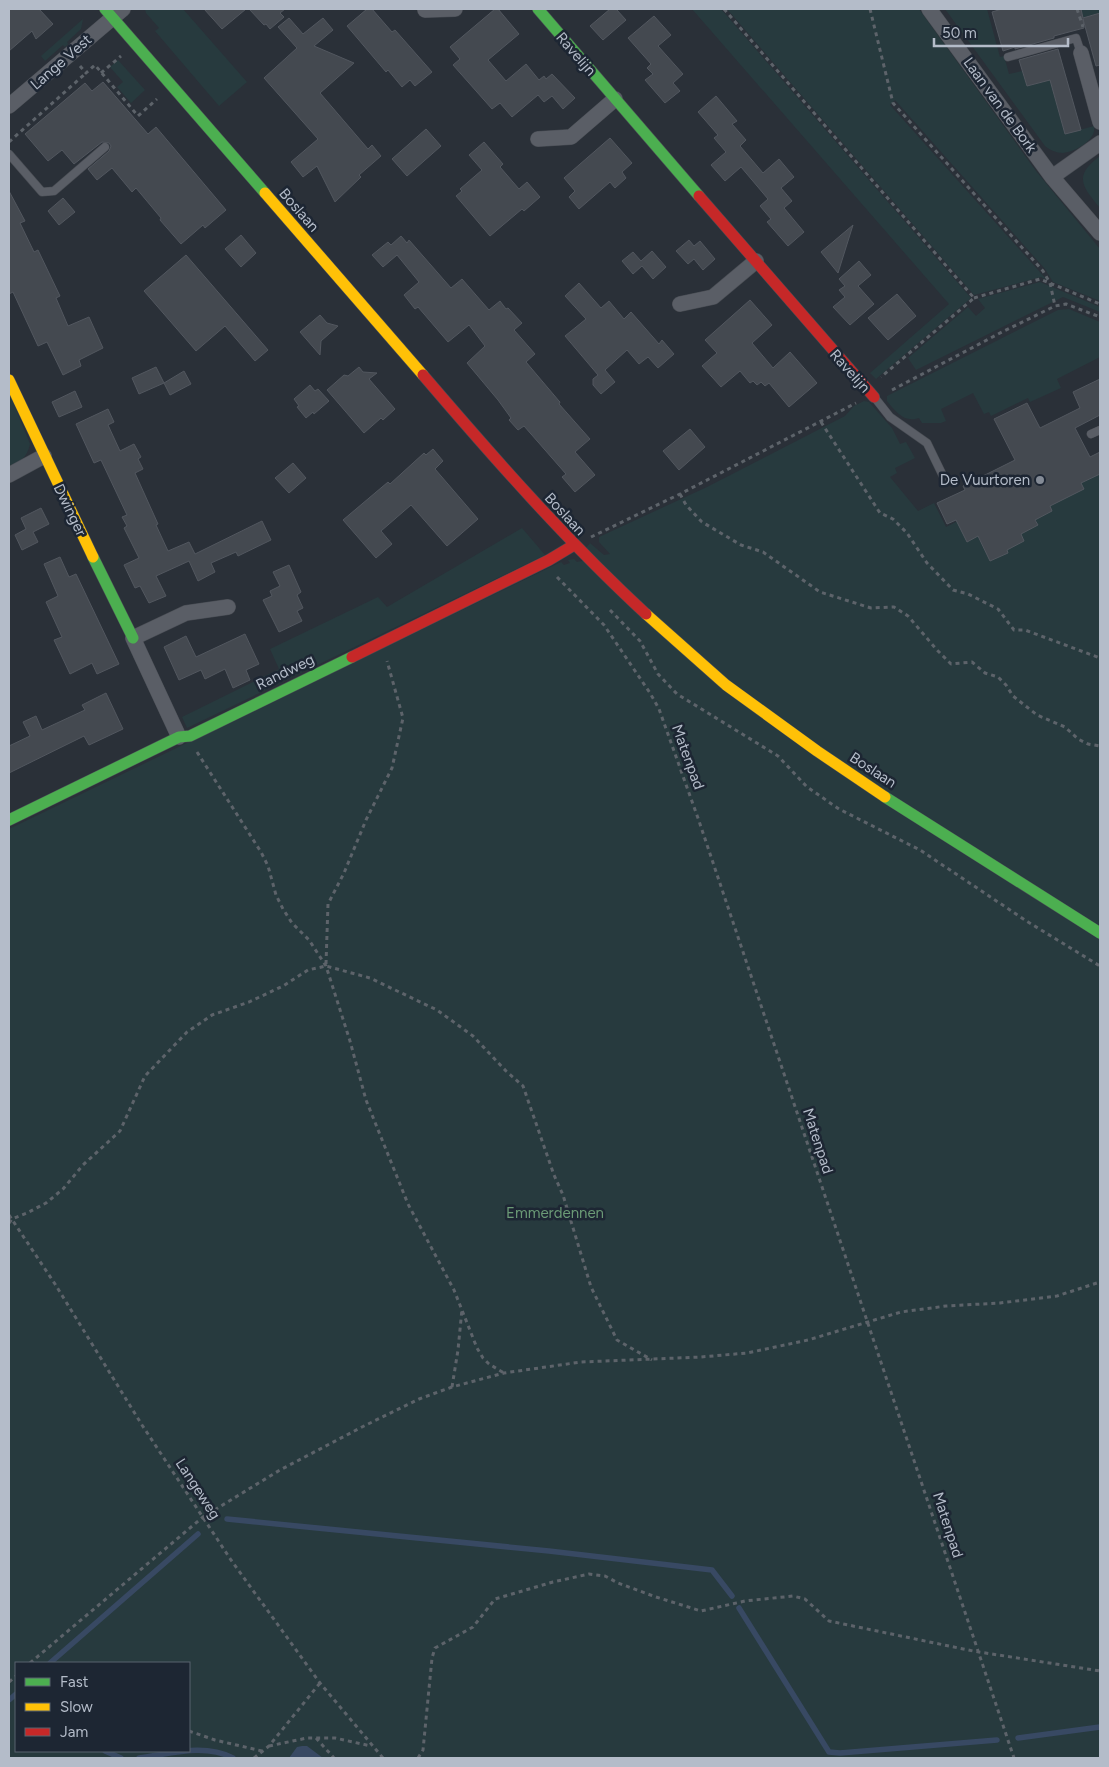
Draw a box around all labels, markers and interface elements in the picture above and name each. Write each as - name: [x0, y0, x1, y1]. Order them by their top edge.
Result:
- scale bar: [934, 15, 1068, 47]
- text: 50 m: [942, 24, 977, 42]
- street label: Ravelijn: [552, 28, 600, 80]
- street label: Lange Vest: [27, 30, 96, 93]
- street label: Laan van de Bork: [959, 54, 1041, 157]
- street label: Boslaan: [275, 185, 323, 235]
- street label: Ravelijn: [826, 346, 874, 396]
- place label: De Vuurtoren: [940, 471, 1030, 489]
- marker: De Vuurtoren: [1034, 474, 1046, 486]
- street label: Dwinger: [50, 481, 90, 539]
- street label: Boslaan: [541, 489, 589, 539]
- street label: Randweg: [253, 650, 317, 694]
- street label: Matenpad: [668, 722, 708, 792]
- street label: Boslaan: [846, 748, 900, 792]
- street label: Matenpad: [799, 1106, 837, 1176]
- park label: Emmerdennen: [506, 1204, 604, 1222]
- street label: Langeweg: [172, 1455, 224, 1523]
- street label: Matenpad: [929, 1490, 967, 1560]
- legend: [15, 1662, 190, 1752]
- text: Fast: [60, 1673, 89, 1691]
- text: Slow: [60, 1698, 93, 1716]
- text: Jam: [60, 1723, 88, 1741]

